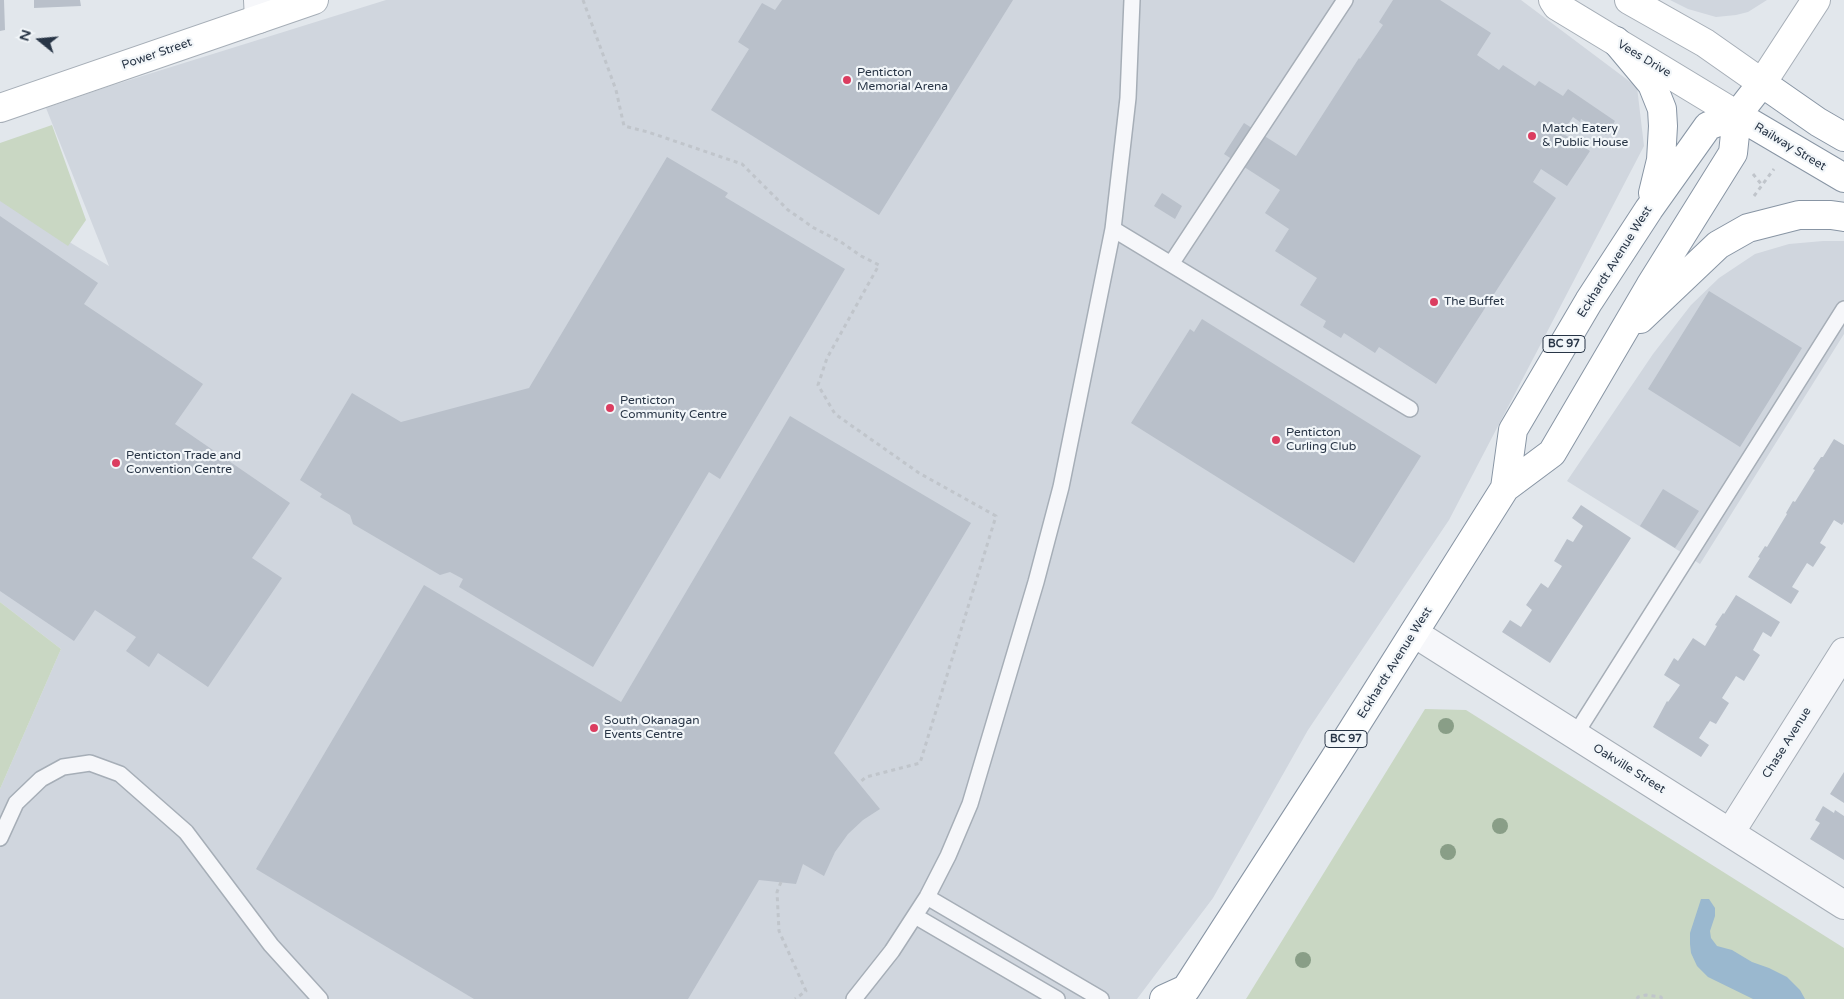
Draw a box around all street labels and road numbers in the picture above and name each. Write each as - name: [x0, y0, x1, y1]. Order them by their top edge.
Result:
- street label: Power Street: [120, 35, 194, 73]
- street label: Vees Drive: [1615, 37, 1673, 81]
- street label: Railway Street: [1751, 120, 1829, 174]
- street label: Eckhardt Avenue West: [1575, 204, 1655, 320]
- road number: BC 97: [1543, 336, 1585, 352]
- street label: Eckhardt Avenue West: [1355, 605, 1435, 721]
- street label: Chase Avenue: [1759, 705, 1815, 781]
- road number: BC 97: [1325, 731, 1367, 748]
- street label: Oakville Street: [1590, 741, 1668, 797]

